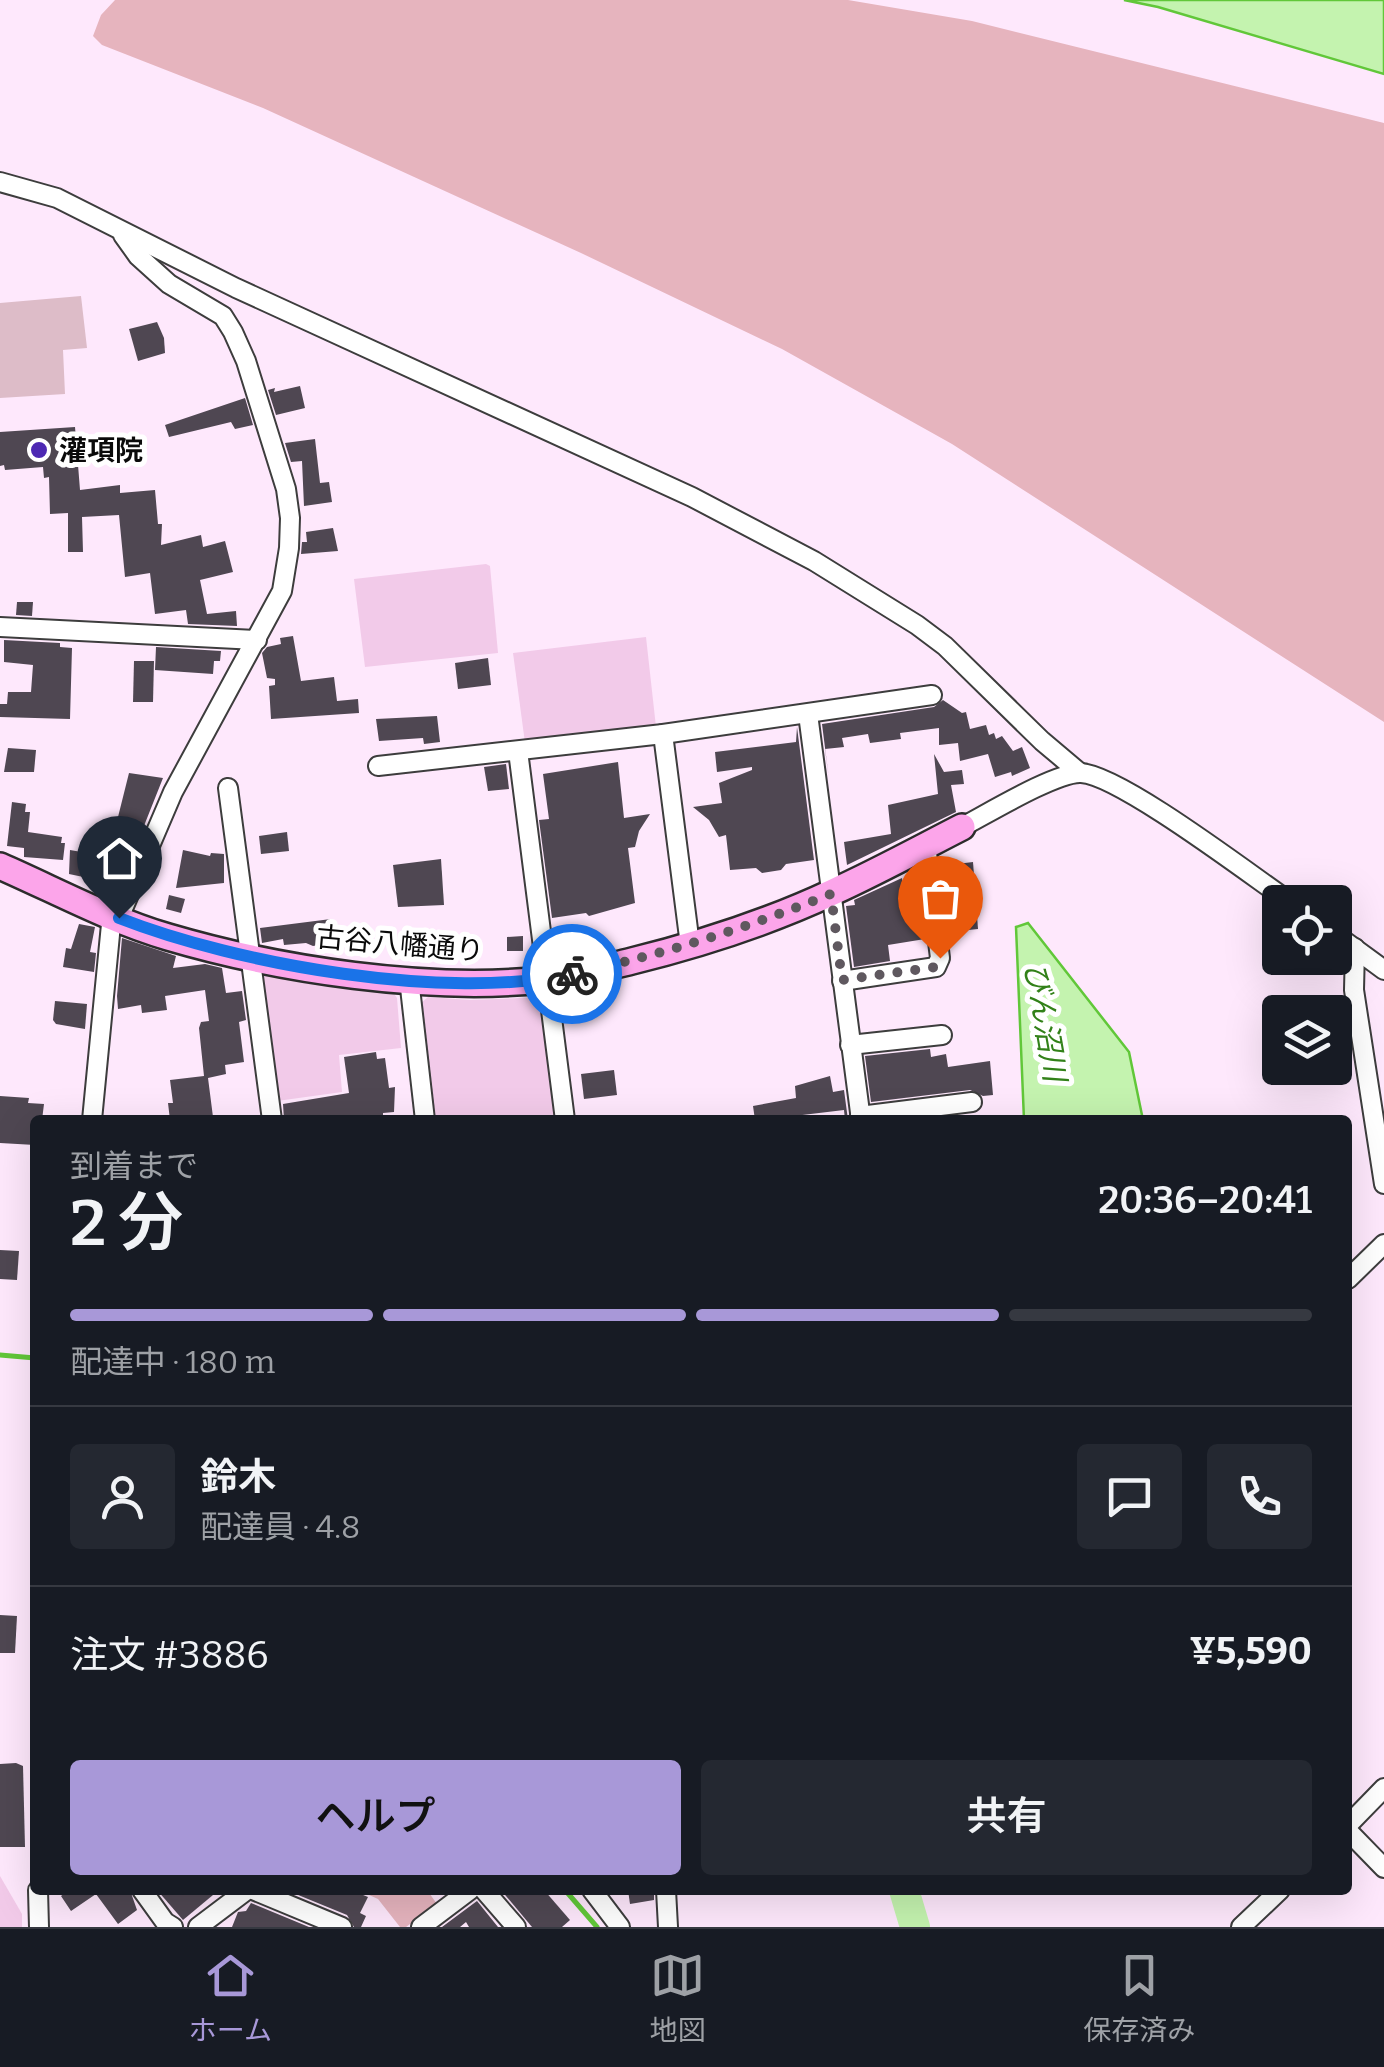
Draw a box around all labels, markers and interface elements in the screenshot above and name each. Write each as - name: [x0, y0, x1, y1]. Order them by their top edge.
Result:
- place label: 灌項院: [59, 434, 143, 467]
- marker: 灌項院: [28, 439, 50, 461]
- pin: [77, 816, 162, 919]
- icon: home: [92, 831, 147, 886]
- pin: [898, 856, 983, 959]
- icon: bag: [913, 871, 968, 926]
- map controls: [1262, 885, 1352, 1085]
- button: locate: [1262, 885, 1352, 975]
- street label: 古谷八幡通り: [315, 920, 485, 968]
- courier: [522, 924, 622, 1024]
- icon: bike: [545, 947, 600, 1002]
- water label: びん沼川: [1017, 960, 1074, 1087]
- button: layers: [1262, 995, 1352, 1085]
- text: 到着まで: [70, 1147, 198, 1185]
- text: 20:36–20:41: [1098, 1177, 1312, 1223]
- text: 2 分: [70, 1184, 183, 1262]
- text: 配達中 · 180 m: [70, 1343, 275, 1381]
- button: person: [70, 1444, 175, 1549]
- button: chat: [1077, 1444, 1182, 1549]
- button: phone: [1207, 1444, 1312, 1549]
- text: 鈴木: [200, 1454, 276, 1500]
- text: 配達員 · 4.8: [200, 1508, 360, 1546]
- text: ¥5,590: [1190, 1628, 1312, 1674]
- text: 注文 #3886: [70, 1632, 269, 1678]
- button: ヘルプ: [70, 1760, 681, 1875]
- button: 共有: [701, 1760, 1312, 1875]
- tab: ホーム: [189, 1948, 272, 2048]
- tab: 地図: [650, 1948, 706, 2048]
- tab: 保存済み: [1083, 1948, 1195, 2048]

